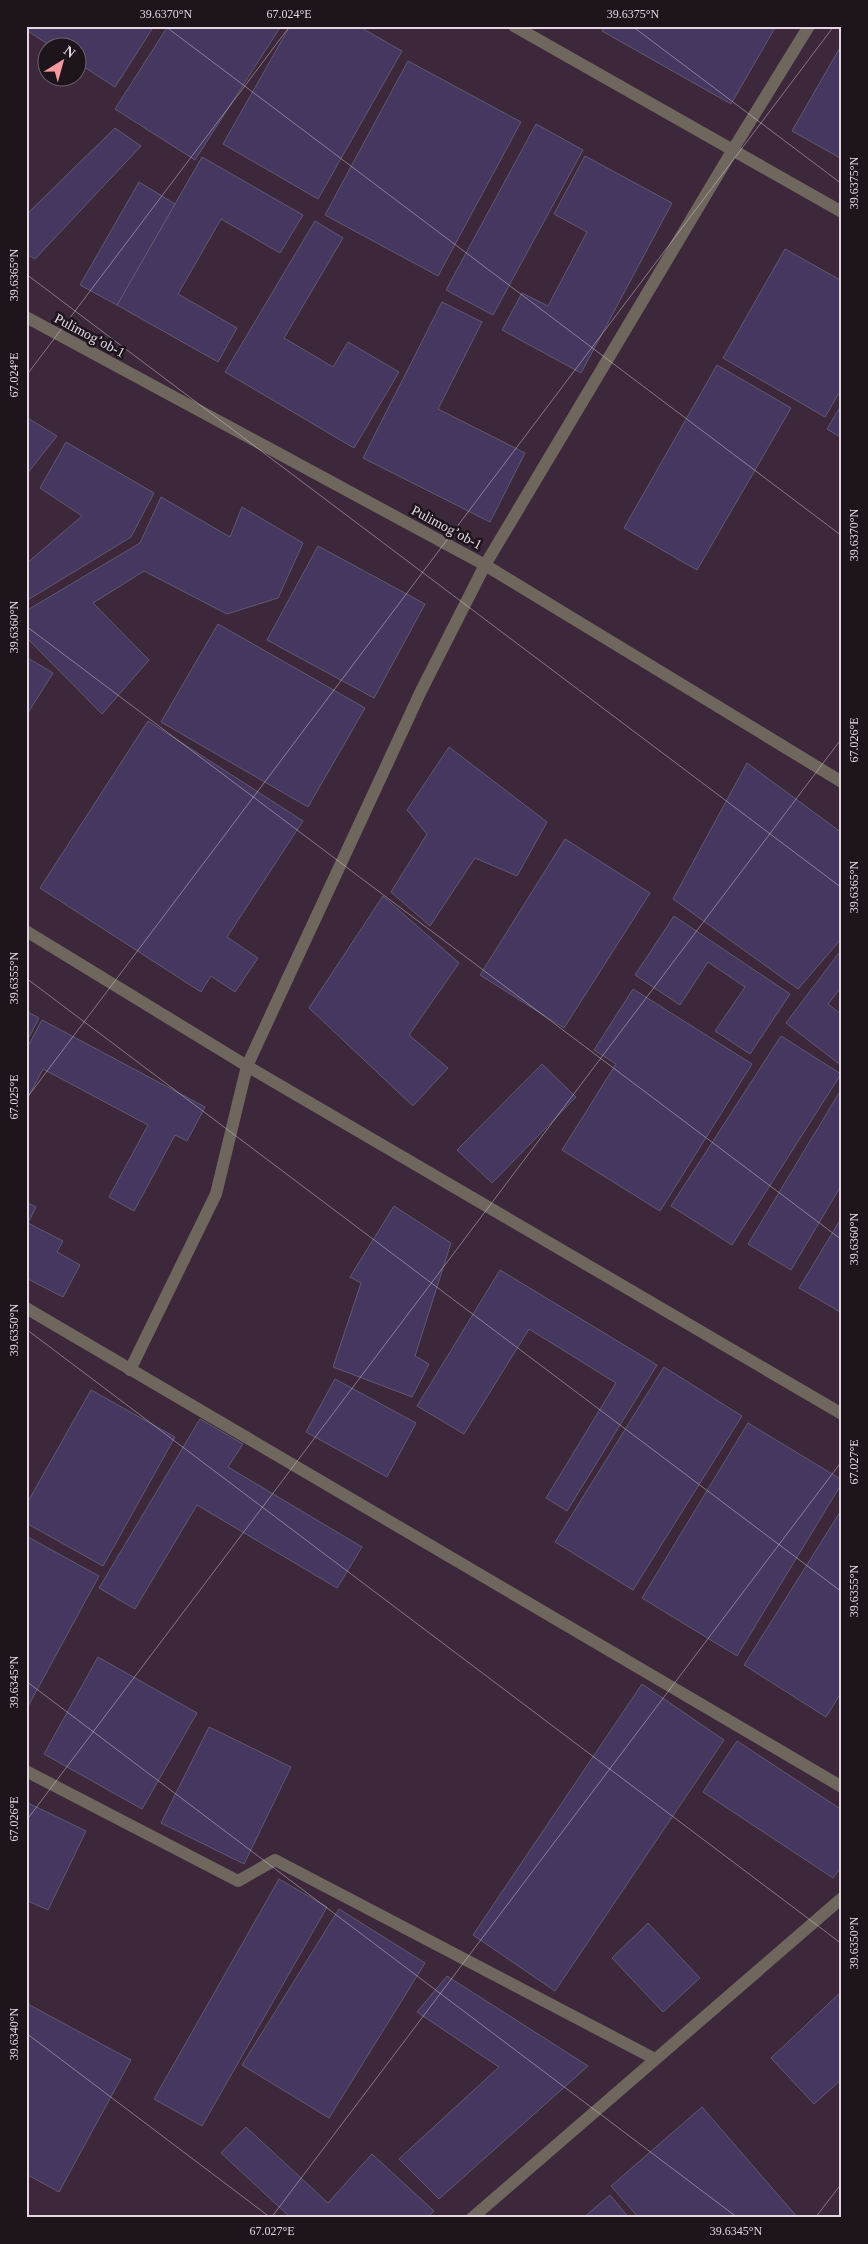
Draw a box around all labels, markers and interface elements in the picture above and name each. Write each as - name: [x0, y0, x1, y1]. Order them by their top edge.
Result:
- text: 39.6370°N: [140, 7, 193, 21]
- text: 67.024°E: [266, 7, 312, 21]
- text: 39.6375°N: [607, 7, 660, 21]
- north arrow: [38, 38, 88, 88]
- text: N: [61, 43, 78, 61]
- text: 39.6375°N: [847, 156, 861, 209]
- text: 39.6365°N: [7, 248, 21, 301]
- street label: Pulimog’ob-1: [52, 311, 128, 360]
- text: 67.024°E: [7, 352, 21, 398]
- street label: Pulimog’ob-1: [409, 503, 485, 552]
- text: 39.6370°N: [847, 508, 861, 561]
- text: 39.6360°N: [7, 600, 21, 653]
- text: 67.026°E: [847, 717, 861, 763]
- text: 39.6365°N: [847, 860, 861, 913]
- text: 39.6355°N: [7, 951, 21, 1004]
- text: 67.025°E: [7, 1074, 21, 1120]
- text: 39.6360°N: [847, 1212, 861, 1265]
- text: 39.6350°N: [7, 1303, 21, 1356]
- text: 67.027°E: [847, 1439, 861, 1485]
- text: 39.6355°N: [847, 1564, 861, 1617]
- text: 39.6345°N: [7, 1655, 21, 1708]
- text: 67.026°E: [7, 1796, 21, 1842]
- text: 39.6350°N: [847, 1916, 861, 1969]
- text: 39.6340°N: [7, 2007, 21, 2060]
- text: 67.027°E: [249, 2224, 295, 2238]
- text: 39.6345°N: [710, 2224, 763, 2238]

